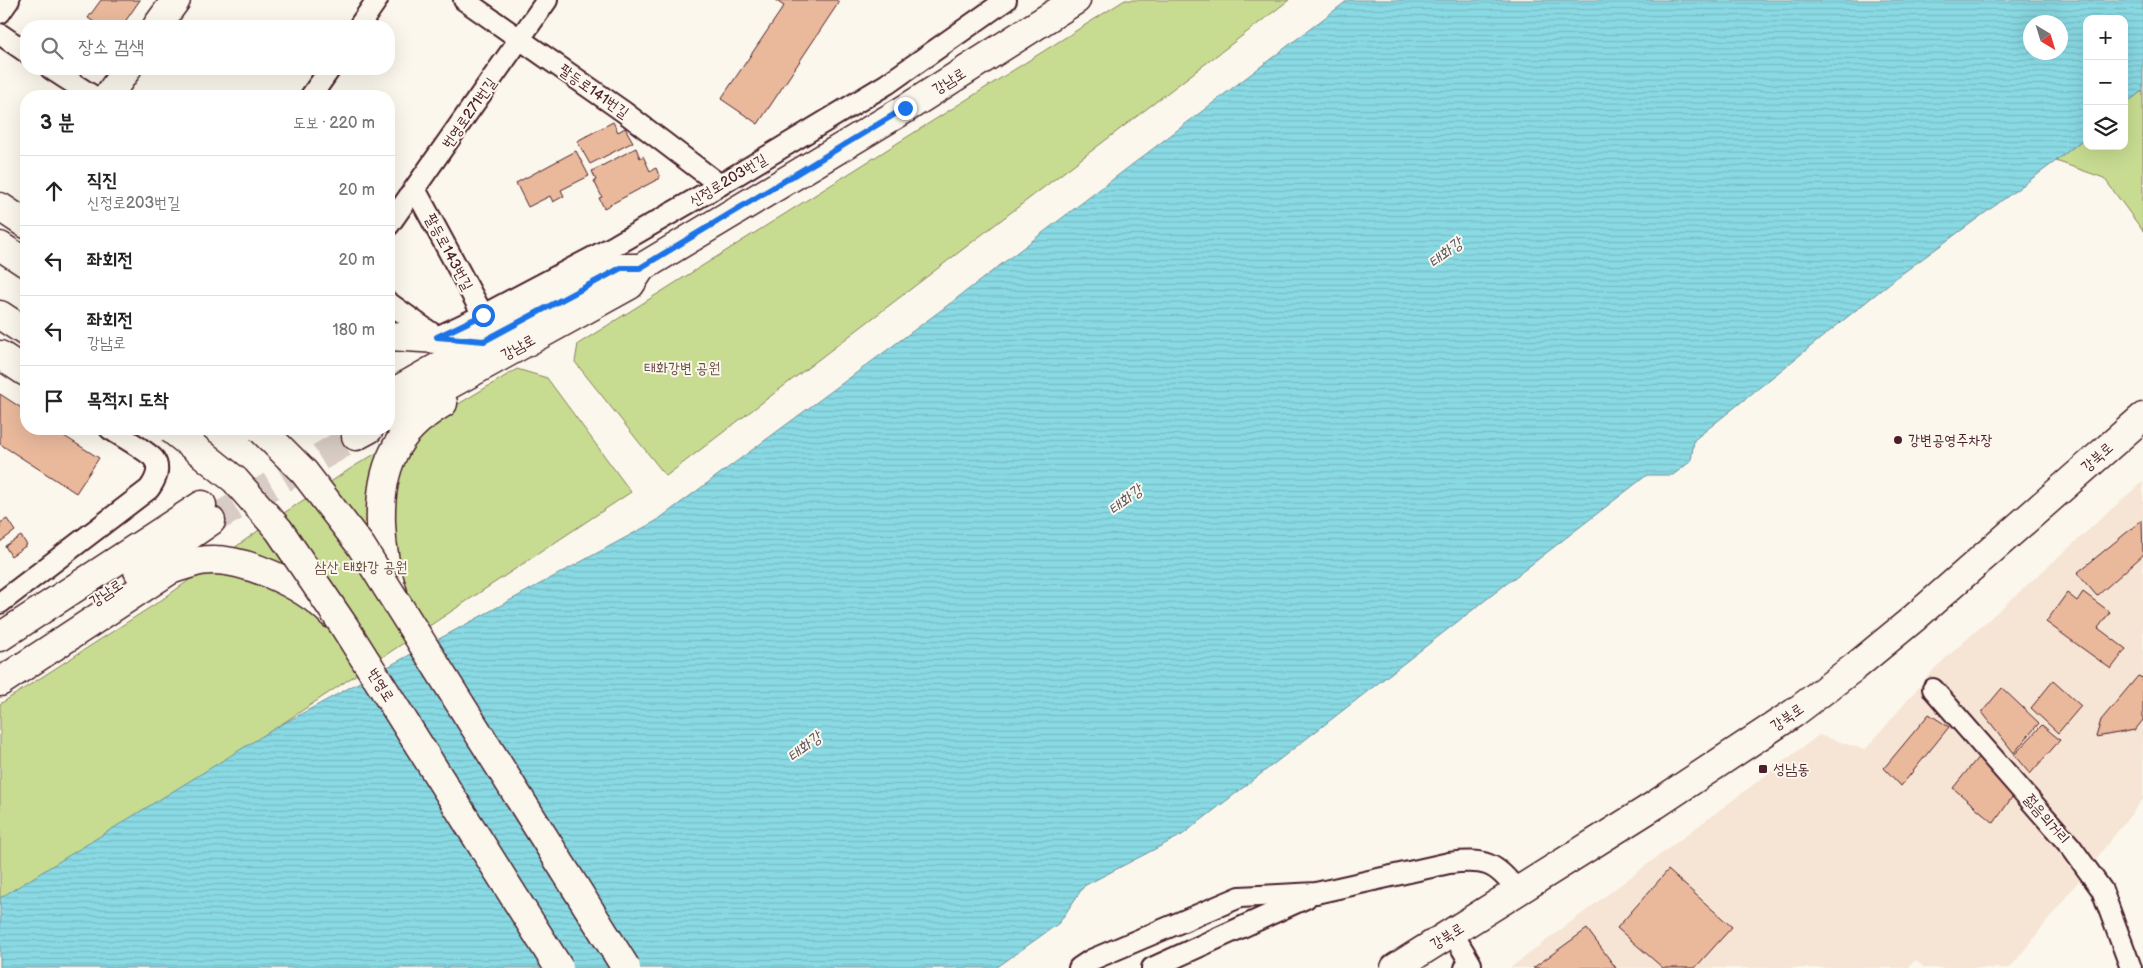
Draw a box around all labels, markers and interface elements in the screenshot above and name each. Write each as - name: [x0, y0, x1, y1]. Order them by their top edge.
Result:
- north arrow: [2023, 15, 2068, 60]
- map controls: [2083, 15, 2128, 150]
- button: +: [2083, 15, 2128, 60]
- search box: [20, 20, 395, 75]
- icon: search: [38, 34, 66, 62]
- text: 장소 검색: [78, 36, 144, 59]
- street label: 팔등로141번길: [555, 60, 632, 122]
- button: −: [2083, 60, 2128, 105]
- street label: 강남로: [929, 64, 970, 99]
- street label: 번영로271번길: [438, 74, 501, 152]
- route end: [894, 97, 917, 120]
- button: layers: [2083, 105, 2128, 150]
- text: 3 분: [40, 110, 75, 135]
- text: 도보 · 220 m: [293, 114, 375, 133]
- street label: 신정로203번길: [686, 150, 771, 211]
- text: 직진: [87, 169, 118, 192]
- icon: ahead: [40, 177, 68, 205]
- text: 20 m: [339, 181, 375, 200]
- text: 신정로203번길: [87, 194, 180, 213]
- street label: 팔등로143번길: [420, 210, 477, 294]
- water label: 태화강: [1425, 232, 1469, 273]
- icon: left: [40, 247, 68, 275]
- text: 좌회전: [87, 249, 133, 272]
- text: 20 m: [339, 251, 375, 270]
- route start: [472, 304, 495, 327]
- text: 좌회전: [87, 309, 133, 332]
- icon: left: [40, 317, 68, 345]
- text: 180 m: [333, 321, 375, 340]
- street label: 강남로: [498, 330, 539, 365]
- text: 강남로: [87, 334, 126, 353]
- park label: 태화강변 공원: [644, 359, 720, 378]
- icon: arrive: [40, 387, 68, 415]
- text: 목적지 도착: [87, 389, 169, 412]
- place label: 강변공영주차장: [1908, 431, 1993, 450]
- marker: 강변공영주차장: [1892, 434, 1904, 446]
- street label: 강북로: [2077, 438, 2117, 476]
- water label: 태화강: [1105, 479, 1149, 520]
- park label: 삼산 태화강 공원: [315, 558, 407, 577]
- street label: 강남로: [86, 575, 127, 611]
- street label: 번영로: [363, 665, 398, 706]
- street label: 강북로: [1767, 699, 1808, 736]
- water label: 태화강: [784, 726, 828, 767]
- place label: 성남동: [1773, 760, 1809, 779]
- marker: 성남동: [1757, 763, 1769, 775]
- street label: 젊음의거리: [2020, 790, 2074, 848]
- street label: 강북로: [1427, 919, 1468, 954]

